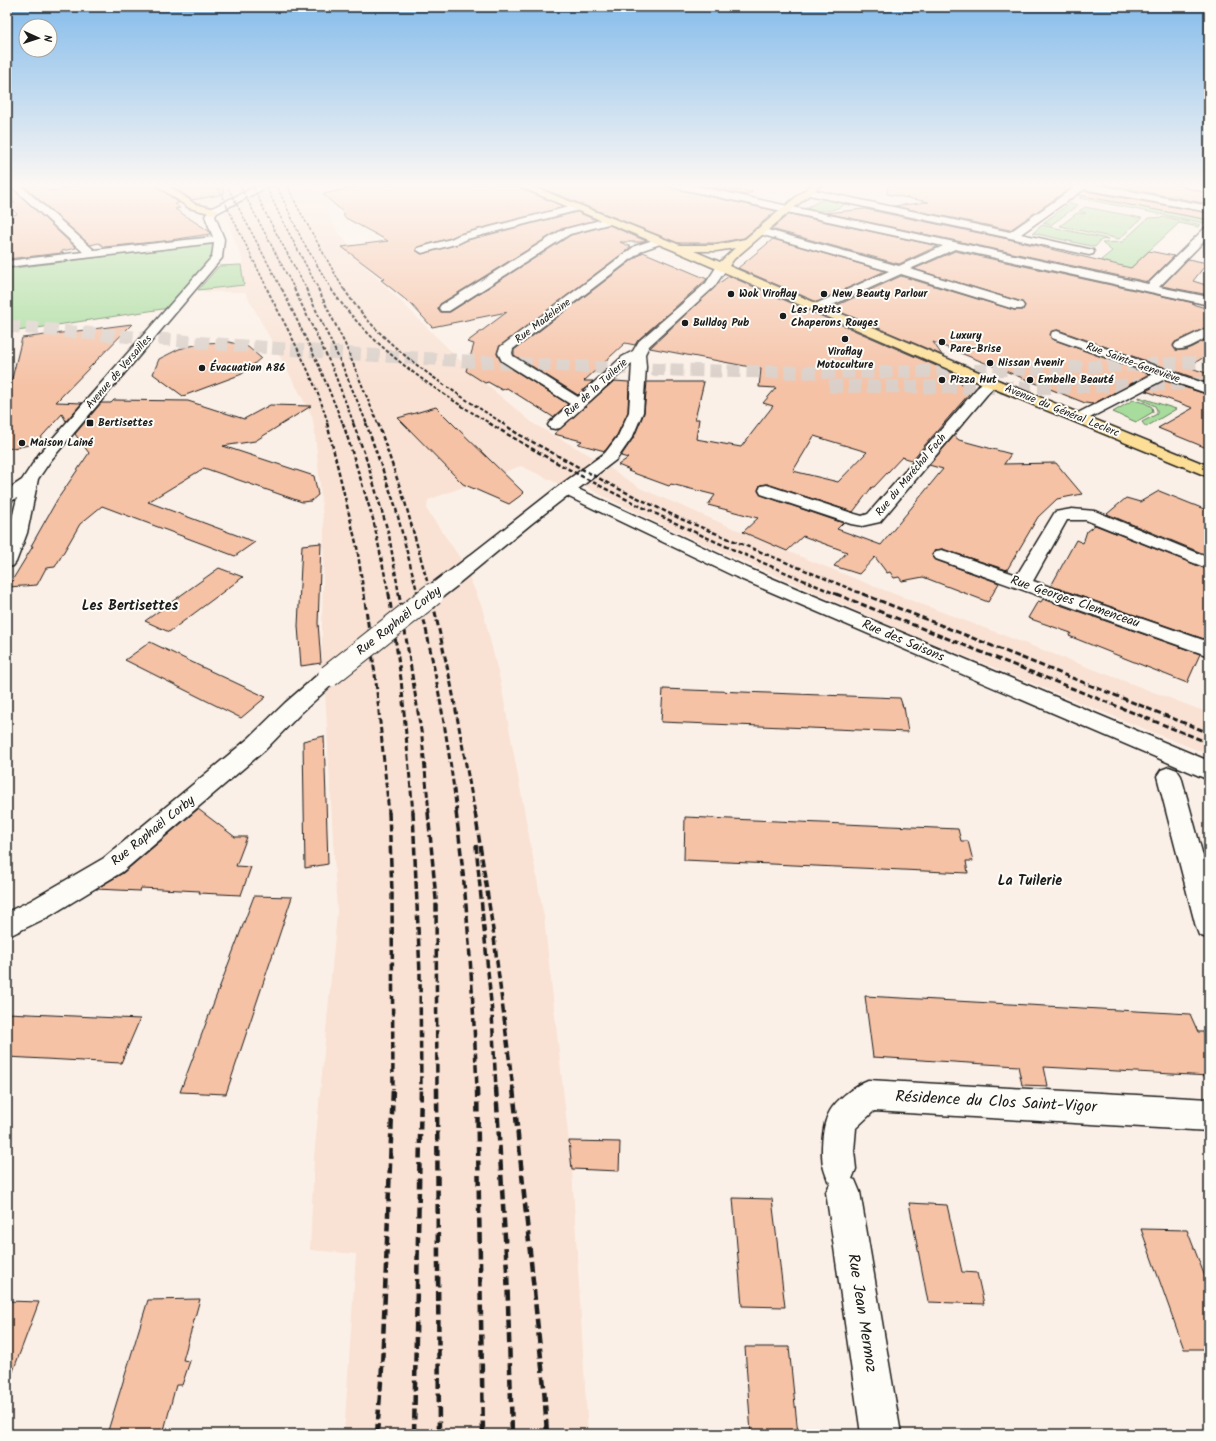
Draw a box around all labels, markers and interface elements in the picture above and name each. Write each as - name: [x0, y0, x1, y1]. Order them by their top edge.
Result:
- north arrow: [18, 18, 58, 58]
- text: N: [38, 35, 56, 42]
- place label: Wok Viroflay: [739, 285, 797, 303]
- place label: New Beauty Parlour: [832, 285, 928, 303]
- marker: Wok Viroflay: [726, 289, 736, 299]
- marker: New Beauty Parlour: [819, 289, 829, 299]
- street label: Rue Madeleine: [511, 294, 575, 348]
- place label: Les Petits Chaperons Rouges: [791, 301, 879, 332]
- marker: Les Petits Chaperons Rouges: [778, 311, 788, 321]
- place label: Bulldog Pub: [693, 314, 749, 332]
- marker: Bulldog Pub: [680, 318, 690, 328]
- place label: Luxury Pare-Brise: [950, 327, 1002, 358]
- street label: Avenue de Versailles: [82, 331, 157, 413]
- marker: Viroflay Motoculture: [840, 334, 850, 344]
- marker: Luxury Pare-Brise: [937, 337, 947, 347]
- street label: Rue Sainte-Geneviève: [1083, 338, 1183, 388]
- place label: Viroflay Motoculture: [817, 343, 874, 374]
- street label: Rue de la Tuilerie: [560, 354, 632, 422]
- place label: Nissan Avenir: [998, 354, 1065, 372]
- marker: Nissan Avenir: [985, 358, 995, 368]
- place label: Évacuation A86: [210, 359, 285, 377]
- marker: Évacuation A86: [197, 363, 207, 373]
- place label: Pizza Hut: [950, 371, 998, 389]
- place label: Embelle Beauté: [1038, 371, 1114, 389]
- marker: Pizza Hut: [937, 375, 947, 385]
- marker: Embelle Beauté: [1025, 375, 1035, 385]
- street label: Avenue du Général Leclerc: [1002, 380, 1122, 442]
- place label: Bertisettes: [98, 414, 154, 432]
- marker: Bertisettes: [85, 418, 95, 428]
- street label: Rue du Maréchal Foch: [871, 430, 951, 520]
- place label: Maison Lainé: [30, 434, 94, 452]
- marker: Maison Lainé: [17, 438, 27, 448]
- street label: Rue Georges Clemenceau: [1007, 570, 1143, 634]
- street label: Rue Raphaël Corby: [352, 581, 447, 661]
- district label: Les Bertisettes: [82, 595, 179, 617]
- street label: Rue des Saisons: [858, 614, 948, 668]
- street label: Rue Raphaël Corby: [106, 790, 200, 872]
- district label: La Tuilerie: [998, 870, 1062, 892]
- street label: Résidence du Clos Saint-Vigor: [895, 1084, 1099, 1120]
- street label: Rue Jean Mermoz: [840, 1252, 884, 1374]

